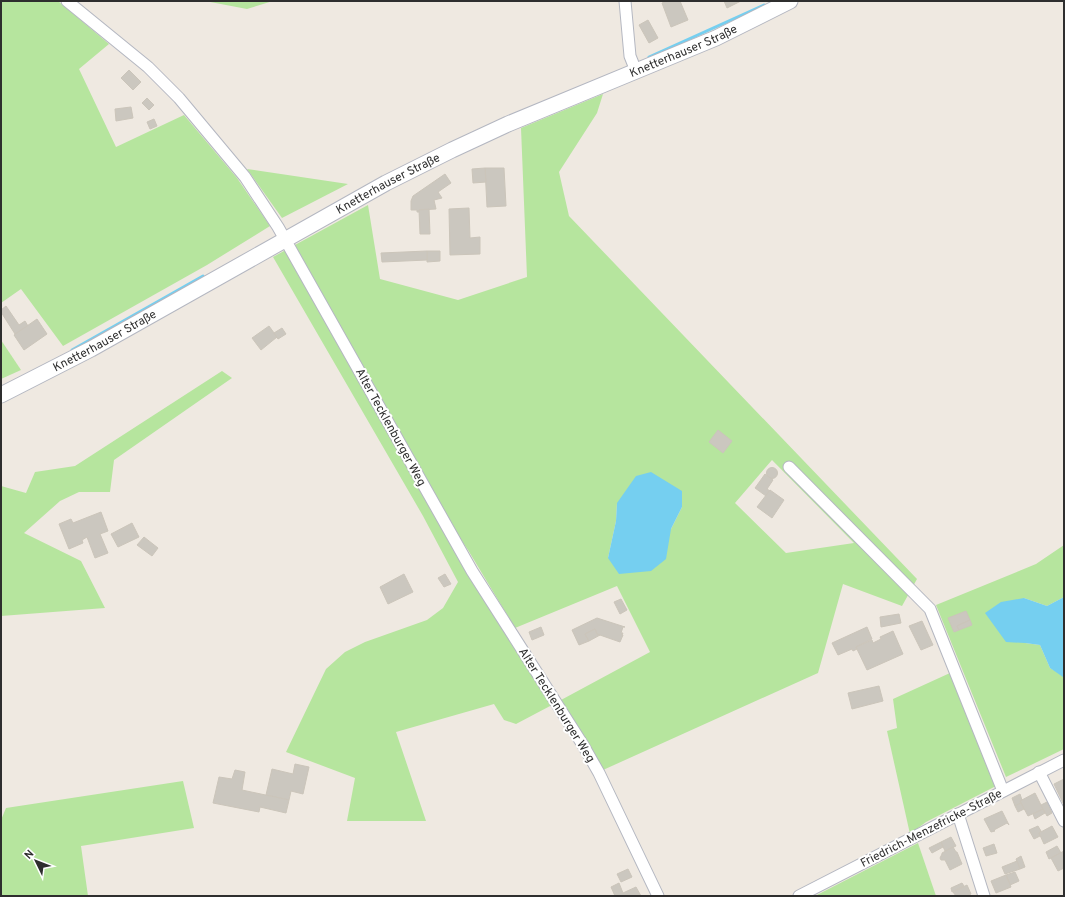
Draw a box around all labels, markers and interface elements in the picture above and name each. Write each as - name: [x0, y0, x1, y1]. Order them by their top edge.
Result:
- street label: Knetterhauser Straße: [627, 22, 740, 82]
- street label: Knetterhauser Straße: [333, 150, 443, 219]
- street label: Knetterhauser Straße: [51, 307, 160, 376]
- street label: Alter Tecklenburger Weg: [351, 366, 429, 489]
- street label: Alter Tecklenburger Weg: [514, 645, 598, 766]
- street label: Friedrich-Menzefricke-Straße: [858, 786, 1005, 872]
- north arrow: [16, 841, 56, 881]
- text: N: [22, 847, 37, 863]

